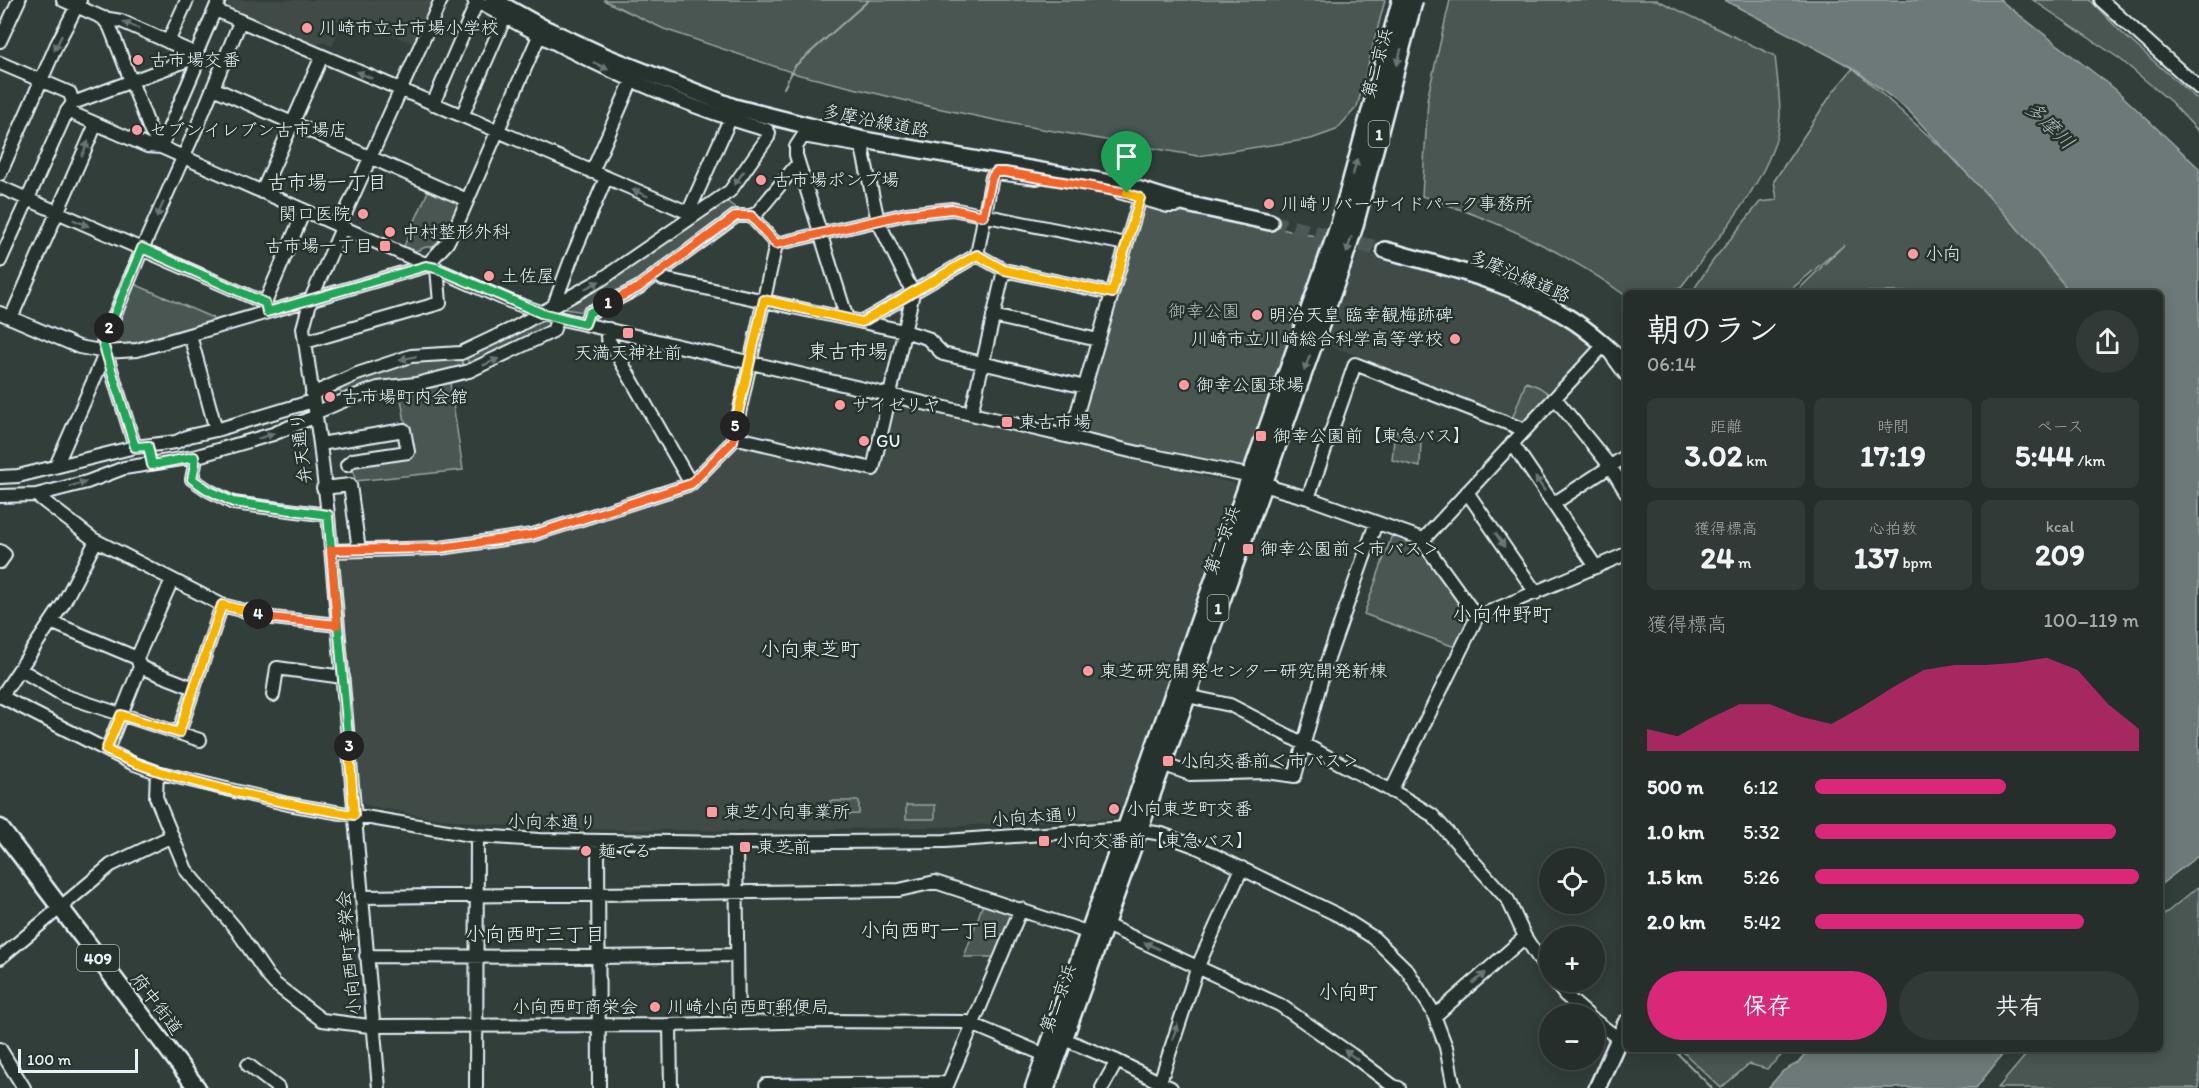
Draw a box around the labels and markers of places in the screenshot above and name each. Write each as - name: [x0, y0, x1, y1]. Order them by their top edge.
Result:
- place label: 川崎市立古市場小学校: [319, 17, 499, 39]
- marker: 川崎市立古市場小学校: [300, 21, 314, 35]
- place label: 古市場交番: [150, 49, 240, 71]
- marker: 古市場交番: [131, 53, 145, 67]
- place label: セブンイレブン古市場店: [149, 119, 347, 141]
- marker: セブンイレブン古市場店: [130, 123, 144, 137]
- pin: [1101, 131, 1152, 193]
- place label: 古市場ポンプ場: [773, 169, 899, 191]
- marker: 古市場ポンプ場: [754, 173, 768, 187]
- place label: 川崎リバーサイドパーク事務所: [1281, 193, 1533, 215]
- marker: 川崎リバーサイドパーク事務所: [1262, 197, 1276, 211]
- place label: 関口医院: [279, 203, 351, 225]
- marker: 関口医院: [356, 207, 370, 221]
- place label: 中村整形外科: [402, 221, 510, 243]
- marker: 中村整形外科: [383, 225, 397, 239]
- place label: 古市場一丁目: [265, 235, 373, 257]
- marker: 古市場一丁目: [378, 239, 392, 253]
- place label: 小向: [1925, 243, 1961, 265]
- marker: 小向: [1906, 247, 1920, 261]
- place label: 土佐屋: [501, 265, 555, 287]
- marker: 土佐屋: [482, 269, 496, 283]
- pin: 1: [593, 288, 623, 318]
- place label: 明治天皇 臨幸観梅跡碑: [1269, 304, 1453, 326]
- marker: 明治天皇 臨幸観梅跡碑: [1250, 308, 1264, 322]
- pin: 2: [94, 313, 124, 343]
- marker: 天満天神社前: [621, 326, 635, 340]
- place label: 川崎市立川崎総合科学高等学校: [1191, 328, 1443, 350]
- marker: 川崎市立川崎総合科学高等学校: [1448, 332, 1462, 346]
- place label: 天満天神社前: [574, 342, 682, 364]
- place label: 御幸公園球場: [1196, 374, 1304, 396]
- marker: 御幸公園球場: [1177, 378, 1191, 392]
- place label: 古市場町内会館: [342, 386, 468, 408]
- marker: 古市場町内会館: [323, 390, 337, 404]
- place label: サイゼリヤ: [852, 394, 941, 416]
- marker: サイゼリヤ: [833, 398, 847, 412]
- pin: 5: [720, 411, 750, 441]
- place label: 東古市場: [1019, 411, 1091, 433]
- marker: 東古市場: [1000, 415, 1014, 429]
- place label: 御幸公園前【東急バス】: [1273, 425, 1471, 447]
- marker: 御幸公園前【東急バス】: [1254, 429, 1268, 443]
- place label: GU: [876, 430, 900, 452]
- marker: GU: [857, 434, 871, 448]
- place label: 御幸公園前＜市バス＞: [1260, 538, 1440, 560]
- marker: 御幸公園前＜市バス＞: [1241, 542, 1255, 556]
- pin: 4: [243, 599, 273, 629]
- place label: 東芝研究開発センター研究開発新棟: [1100, 660, 1387, 682]
- marker: 東芝研究開発センター研究開発新棟: [1081, 664, 1095, 678]
- pin: 3: [334, 731, 364, 761]
- place label: 小向交番前＜市バス＞: [1180, 750, 1360, 772]
- marker: 小向交番前＜市バス＞: [1161, 754, 1175, 768]
- place label: 小向東芝町交番: [1126, 798, 1252, 820]
- place label: 東芝小向事業所: [724, 801, 850, 823]
- marker: 小向東芝町交番: [1107, 802, 1121, 816]
- marker: 東芝小向事業所: [705, 805, 719, 819]
- place label: 小向交番前【東急バス】: [1056, 830, 1254, 852]
- marker: 小向交番前【東急バス】: [1037, 834, 1051, 848]
- place label: 東芝前: [757, 836, 811, 858]
- place label: 麺でる: [598, 840, 652, 862]
- marker: 東芝前: [738, 840, 752, 854]
- marker: 麺でる: [579, 844, 593, 858]
- place label: 川崎小向西町郵便局: [667, 996, 829, 1018]
- marker: 川崎小向西町郵便局: [648, 1000, 662, 1014]

